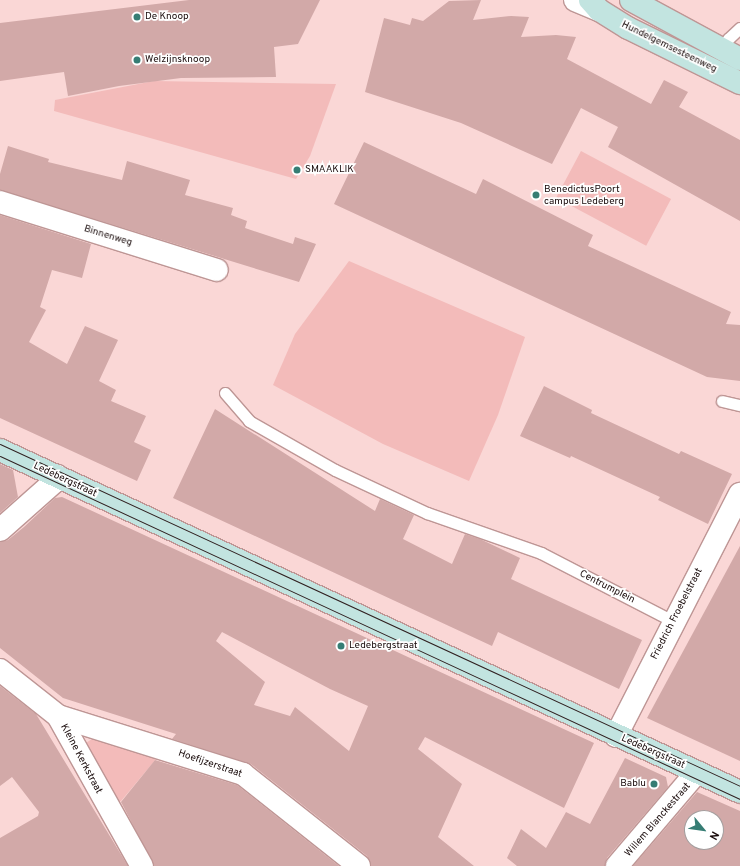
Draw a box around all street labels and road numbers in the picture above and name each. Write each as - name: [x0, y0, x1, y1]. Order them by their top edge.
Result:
- street label: Hundelgemsesteenweg: [619, 19, 719, 75]
- street label: Binnenweg: [82, 223, 134, 249]
- street label: Ledebergstraat: [31, 460, 99, 500]
- street label: Friedrich Froebelstraat: [649, 566, 705, 662]
- street label: Centrumplein: [577, 568, 637, 606]
- street label: Kleine Kerkstraat: [58, 722, 104, 796]
- street label: Ledebergstraat: [619, 733, 687, 771]
- street label: Hoefijzerstraat: [176, 747, 244, 781]
- street label: Willem Blanckestraat: [623, 781, 693, 859]

